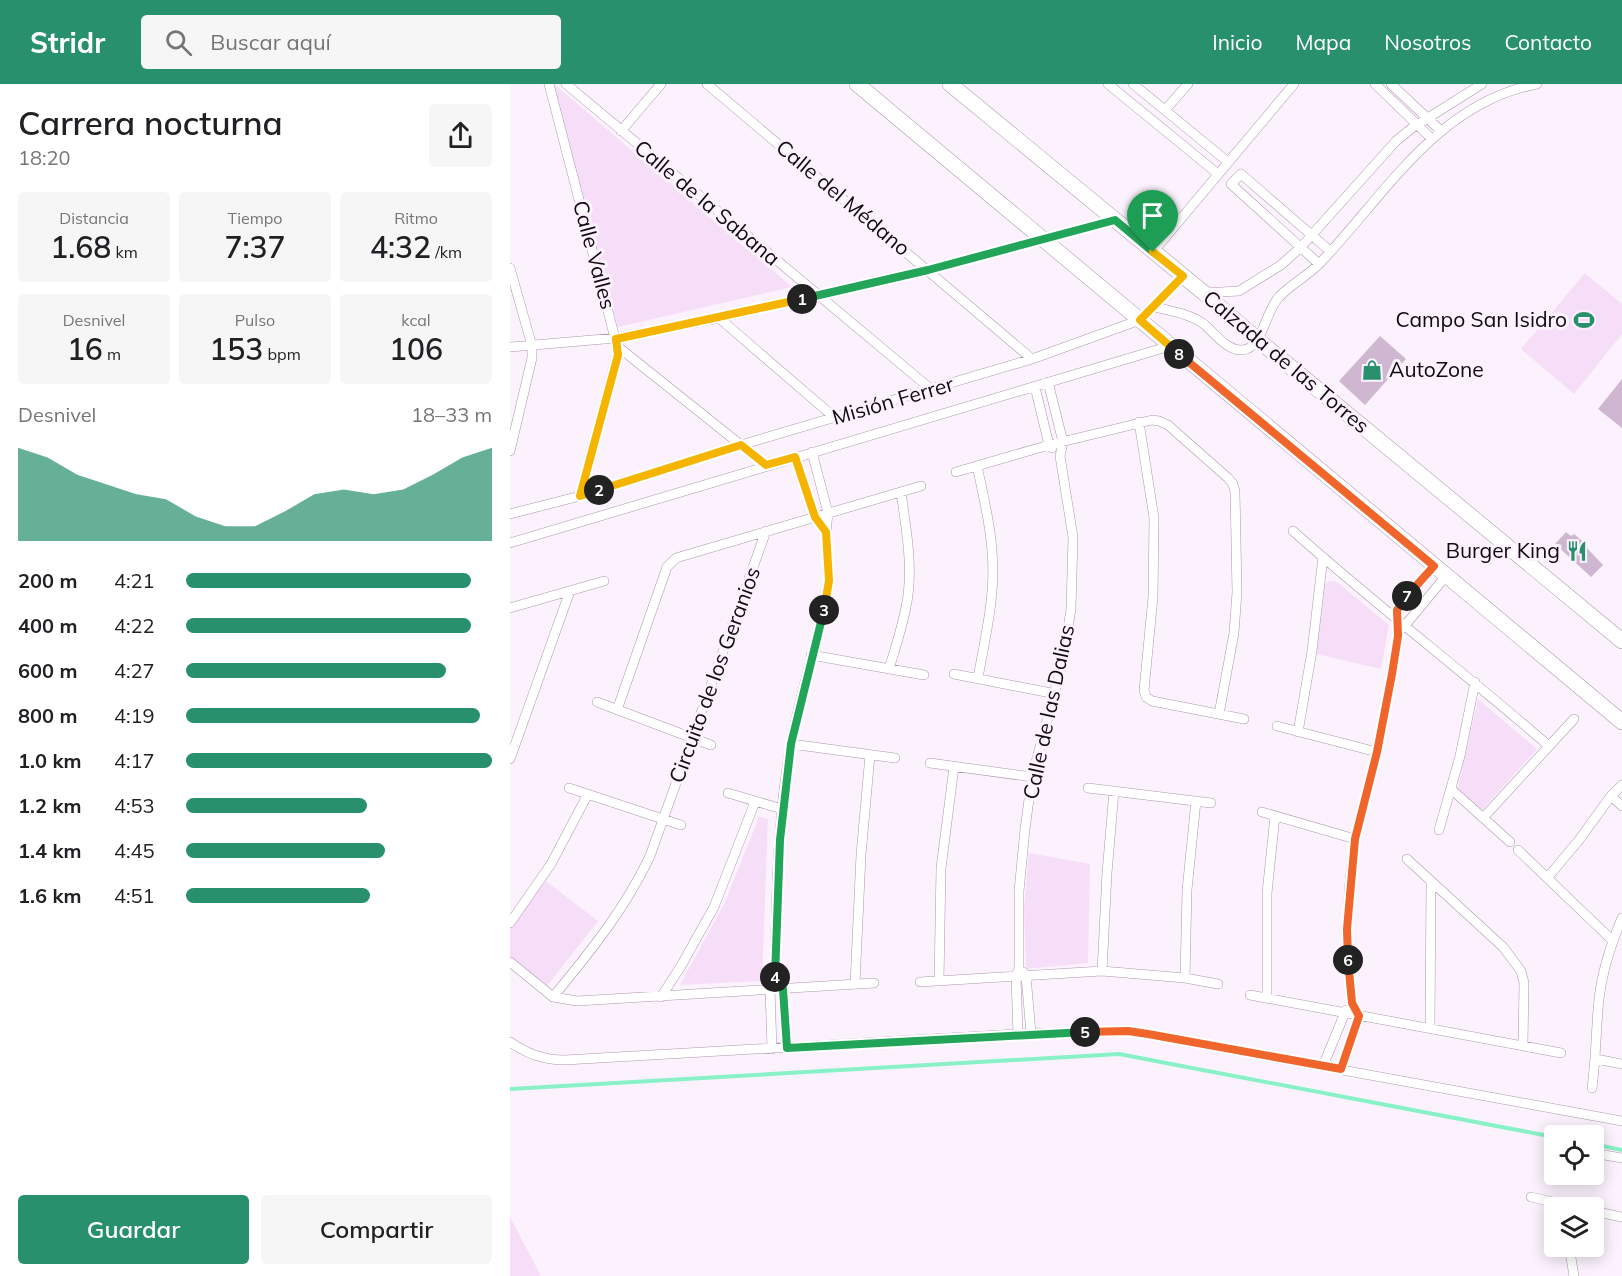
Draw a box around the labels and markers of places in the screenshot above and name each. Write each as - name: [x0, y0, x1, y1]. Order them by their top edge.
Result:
- pin: [1127, 190, 1178, 252]
- pin: 1: [787, 284, 817, 314]
- place label: Campo San Isidro: [1395, 306, 1567, 332]
- sports icon: Campo San Isidro: [1572, 308, 1596, 332]
- pin: 8: [1164, 339, 1194, 369]
- place label: AutoZone: [1389, 356, 1484, 382]
- shop icon: AutoZone: [1360, 358, 1384, 382]
- pin: 2: [584, 475, 614, 505]
- place label: Burger King: [1446, 537, 1560, 563]
- restaurant icon: Burger King: [1565, 539, 1589, 563]
- pin: 7: [1392, 581, 1422, 611]
- pin: 3: [809, 595, 839, 625]
- pin: 6: [1333, 945, 1363, 975]
- pin: 4: [760, 962, 790, 992]
- pin: 5: [1070, 1017, 1100, 1047]

